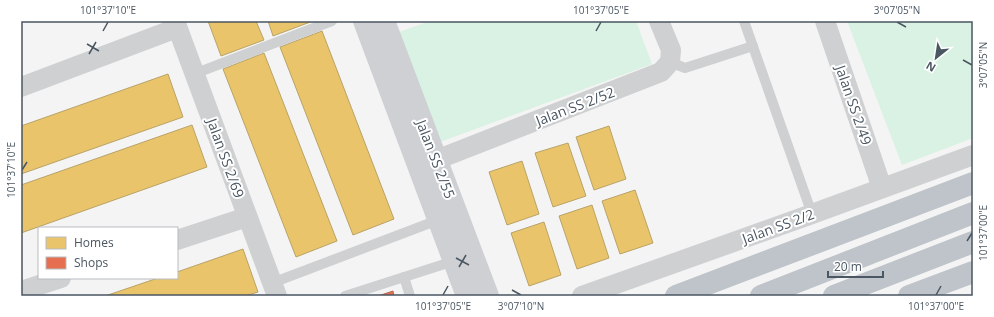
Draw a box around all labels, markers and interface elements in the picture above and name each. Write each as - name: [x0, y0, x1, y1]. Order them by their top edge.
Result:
- text: 101°37'10"E: [80, 3, 136, 17]
- text: 101°37'05"E: [573, 3, 629, 17]
- text: 3°07'05"N: [874, 3, 920, 17]
- north arrow: [916, 38, 956, 78]
- text: 3°07'05"N: [976, 42, 990, 88]
- text: N: [923, 58, 938, 76]
- street label: Jalan SS 2/49: [831, 61, 877, 147]
- street label: Jalan SS 2/52: [531, 82, 617, 130]
- street label: Jalan SS 2/69: [202, 114, 249, 200]
- street label: Jalan SS 2/55: [412, 115, 460, 201]
- text: 101°37'10"E: [4, 142, 18, 198]
- street label: Jalan SS 2/2: [738, 204, 817, 248]
- text: 101°37'00"E: [976, 205, 990, 261]
- legend: [38, 227, 178, 279]
- text: Homes: [74, 234, 114, 251]
- scale bar: [828, 253, 883, 279]
- text: Shops: [74, 254, 109, 271]
- text: 20 m: [834, 258, 862, 275]
- text: 101°37'05"E: [415, 299, 471, 313]
- text: 3°07'10"N: [498, 299, 544, 313]
- text: 101°37'00"E: [908, 299, 964, 313]

